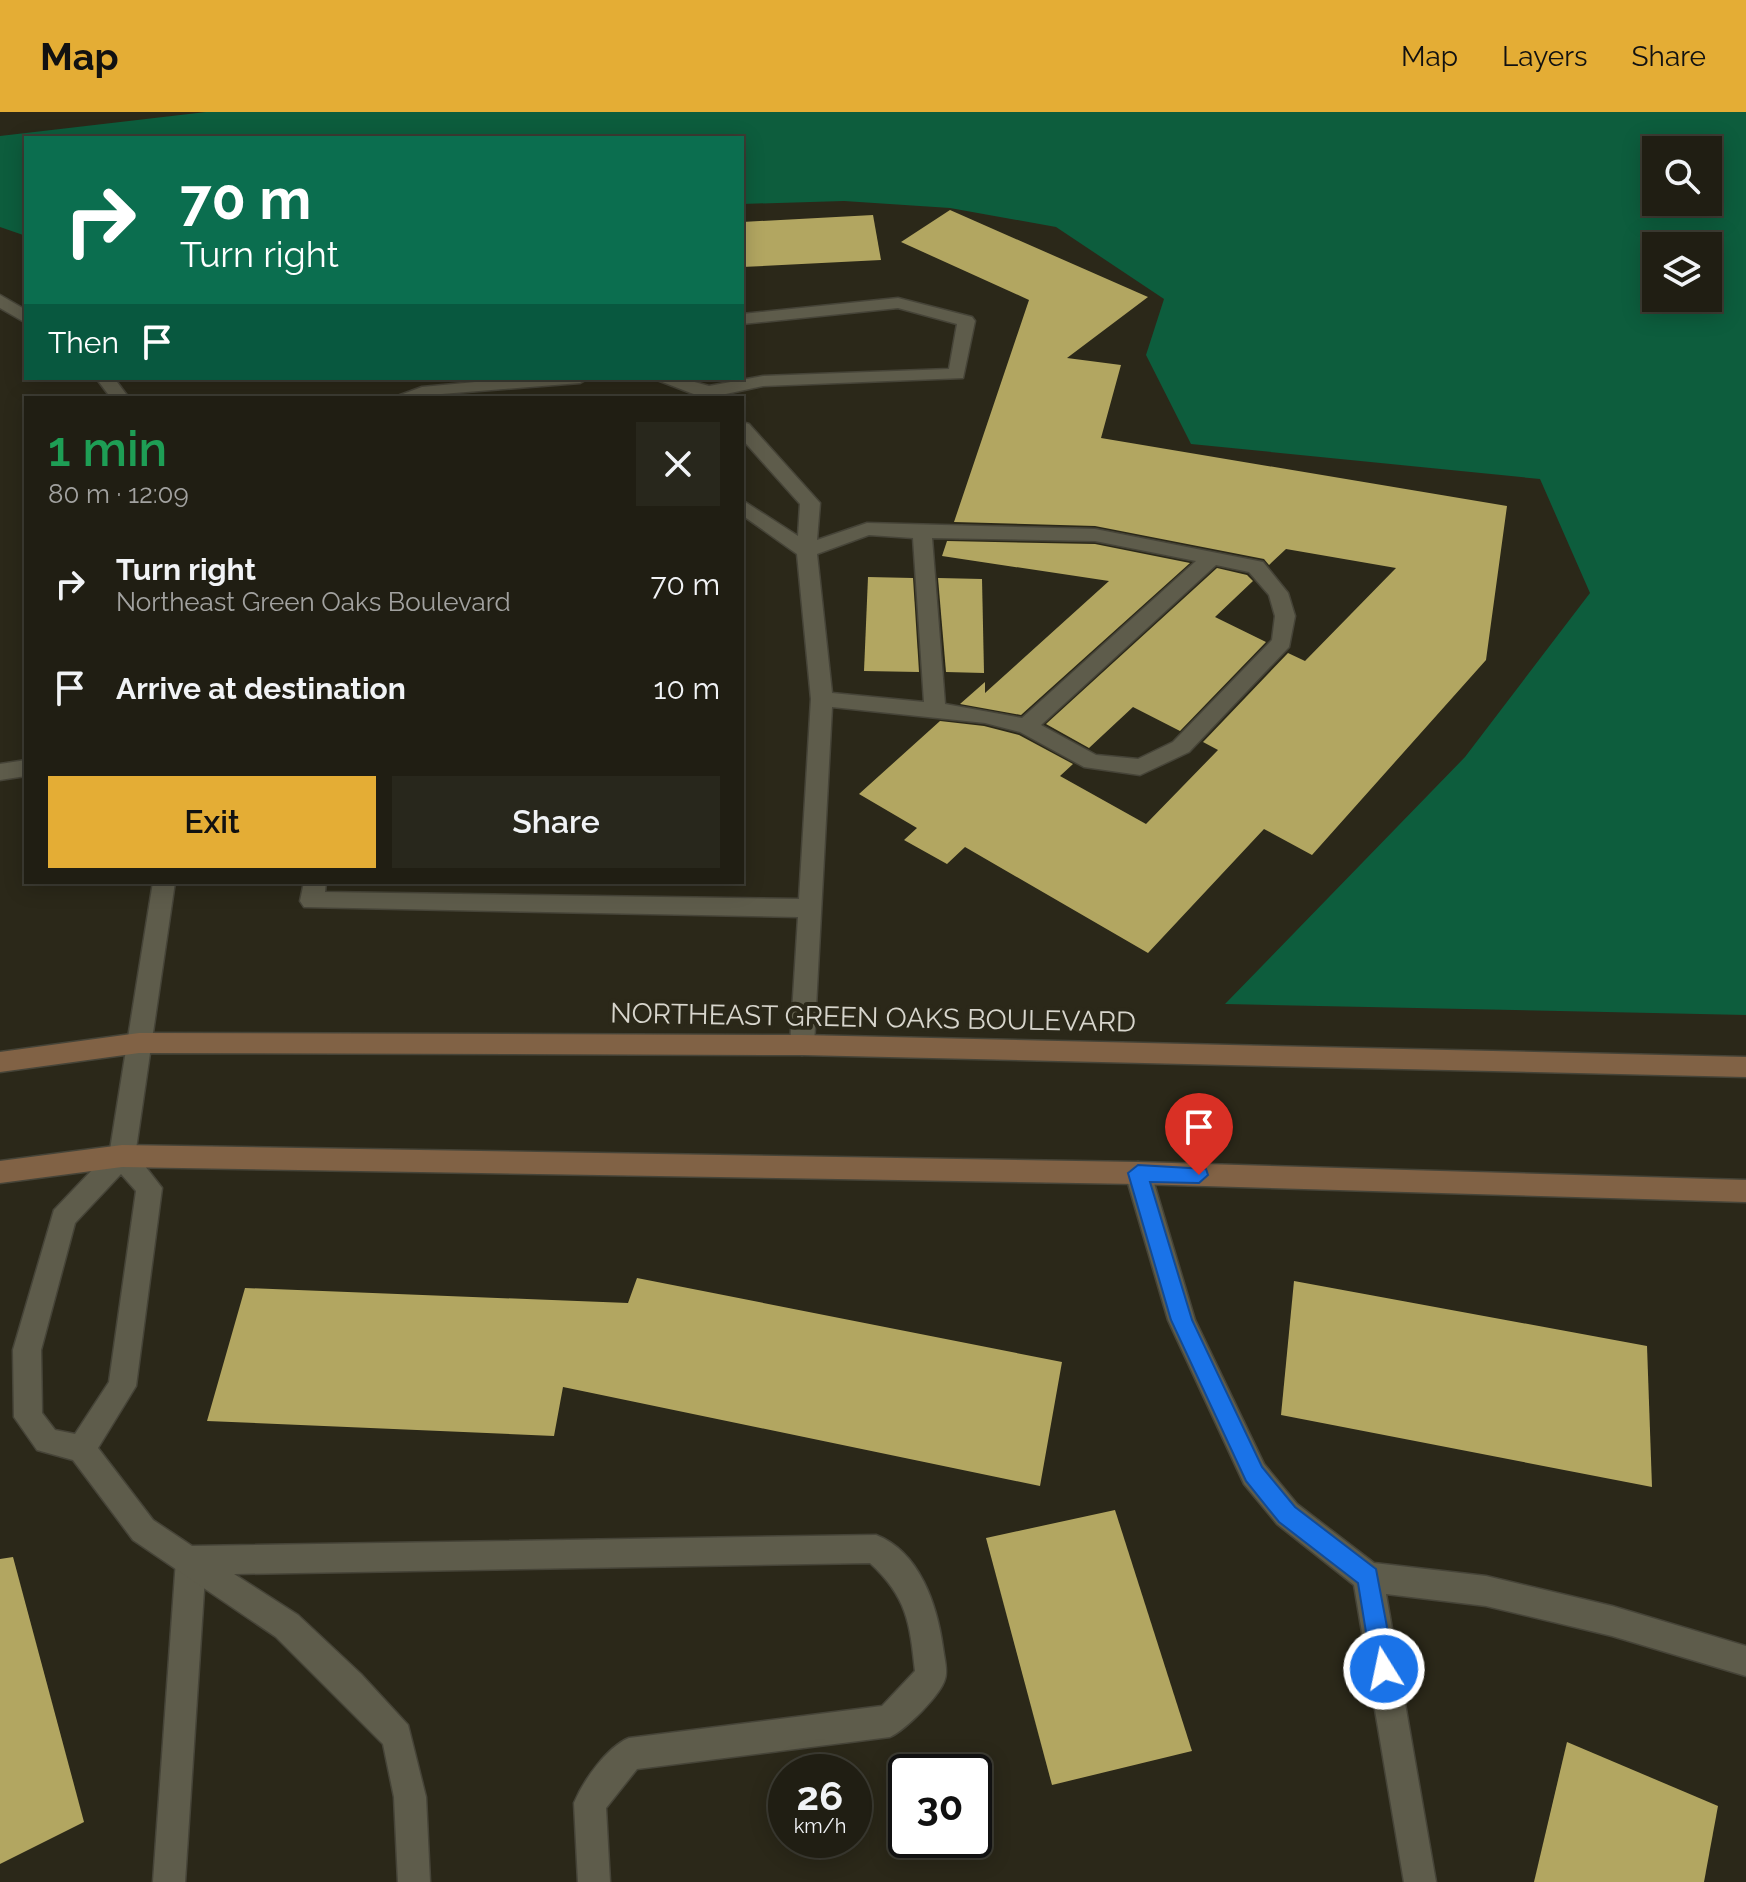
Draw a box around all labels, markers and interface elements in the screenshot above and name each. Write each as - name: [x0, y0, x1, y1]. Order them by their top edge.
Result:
- text: Map: [40, 34, 119, 79]
- text: Map: [1401, 40, 1458, 73]
- text: Layers: [1502, 40, 1588, 73]
- text: Share: [1632, 40, 1706, 73]
- map controls: [1642, 136, 1722, 312]
- button: search: [1642, 136, 1722, 216]
- text: 70 m: [180, 166, 311, 232]
- icon: right: [48, 168, 152, 272]
- button: layers: [1642, 232, 1722, 312]
- text: Turn right: [180, 233, 339, 275]
- icon: arrive: [135, 320, 179, 364]
- text: Then: [48, 325, 119, 360]
- text: 1 min: [48, 421, 167, 477]
- button: close: [636, 422, 720, 506]
- text: 80 m · 12:09: [48, 479, 189, 509]
- text: Turn right: [116, 552, 256, 587]
- icon: right: [48, 562, 92, 606]
- text: 70 m: [650, 567, 720, 602]
- text: Northeast Green Oaks Boulevard: [116, 587, 511, 617]
- icon: arrive: [48, 666, 92, 710]
- text: Arrive at destination: [116, 671, 406, 706]
- text: 10 m: [654, 671, 720, 706]
- button: Exit: [48, 776, 376, 868]
- button: Share: [392, 776, 720, 868]
- street label: NORTHEAST GREEN OAKS BOULEVARD: [610, 996, 1136, 1039]
- pin: [1165, 1093, 1233, 1175]
- icon: arrive: [1177, 1105, 1221, 1149]
- position arrow: [1342, 1627, 1426, 1711]
- speed limit sign: 30: [888, 1754, 992, 1858]
- text: 26: [797, 1772, 843, 1819]
- text: km/h: [794, 1814, 846, 1838]

